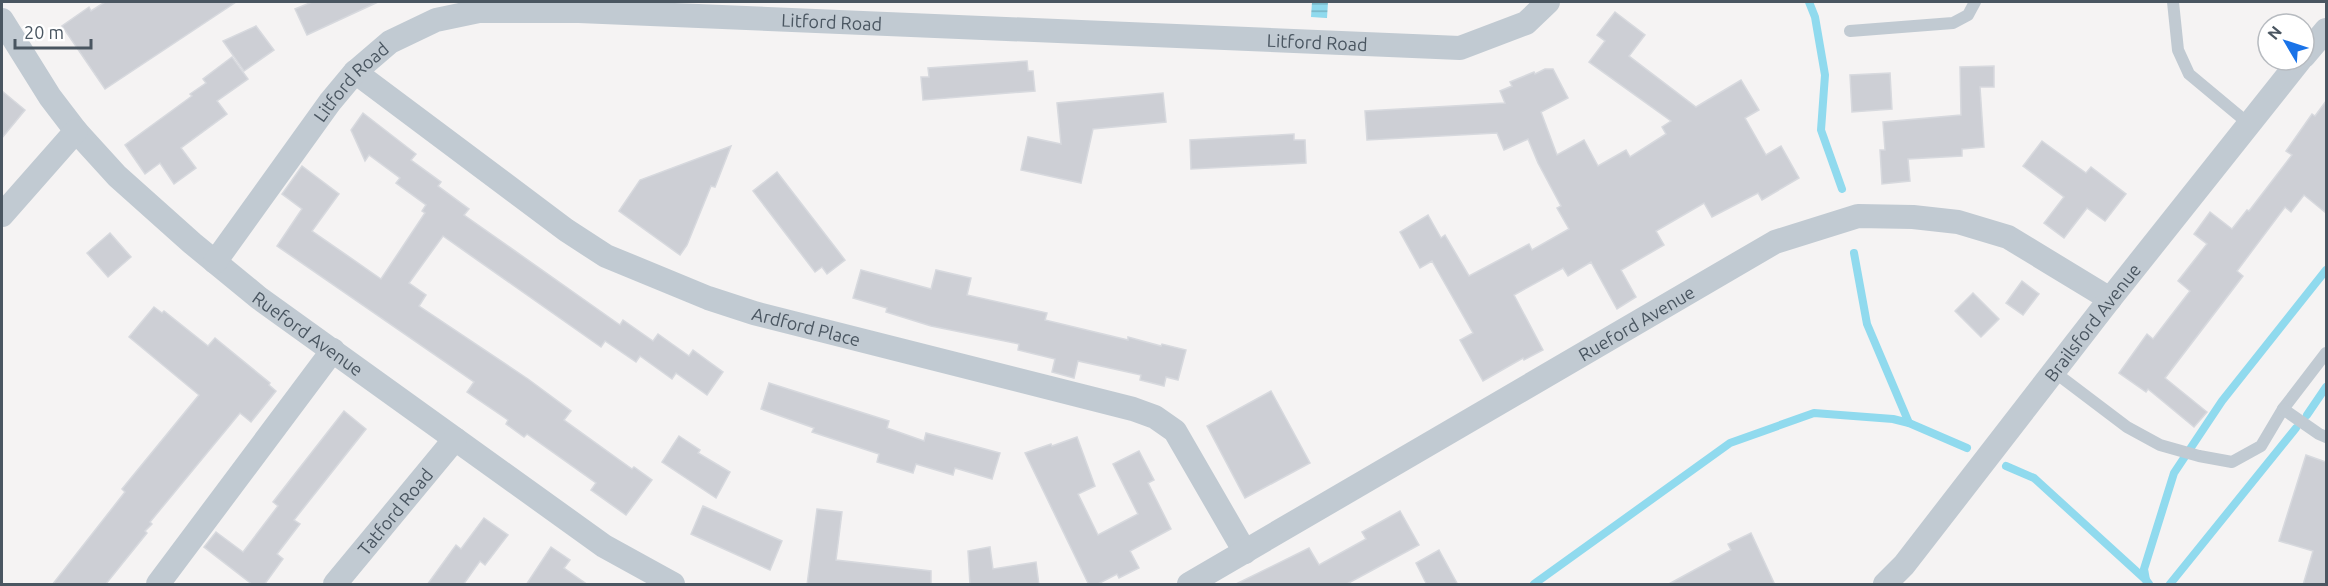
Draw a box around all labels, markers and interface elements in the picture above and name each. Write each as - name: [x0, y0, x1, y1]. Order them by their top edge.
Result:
- street label: Litford Road: [781, 10, 883, 34]
- scale bar: [15, 12, 92, 50]
- north arrow: [2256, 12, 2316, 72]
- text: 20 m: [24, 22, 64, 42]
- text: N: [2264, 22, 2285, 43]
- street label: Litford Road: [1266, 30, 1368, 54]
- street label: Litford Road: [309, 38, 392, 125]
- street label: Brailsford Avenue: [2040, 259, 2144, 385]
- street label: Rueford Avenue: [1575, 281, 1698, 365]
- street label: Rueford Avenue: [249, 287, 367, 380]
- street label: Ardford Place: [750, 303, 863, 350]
- street label: Tatford Road: [353, 464, 436, 559]

